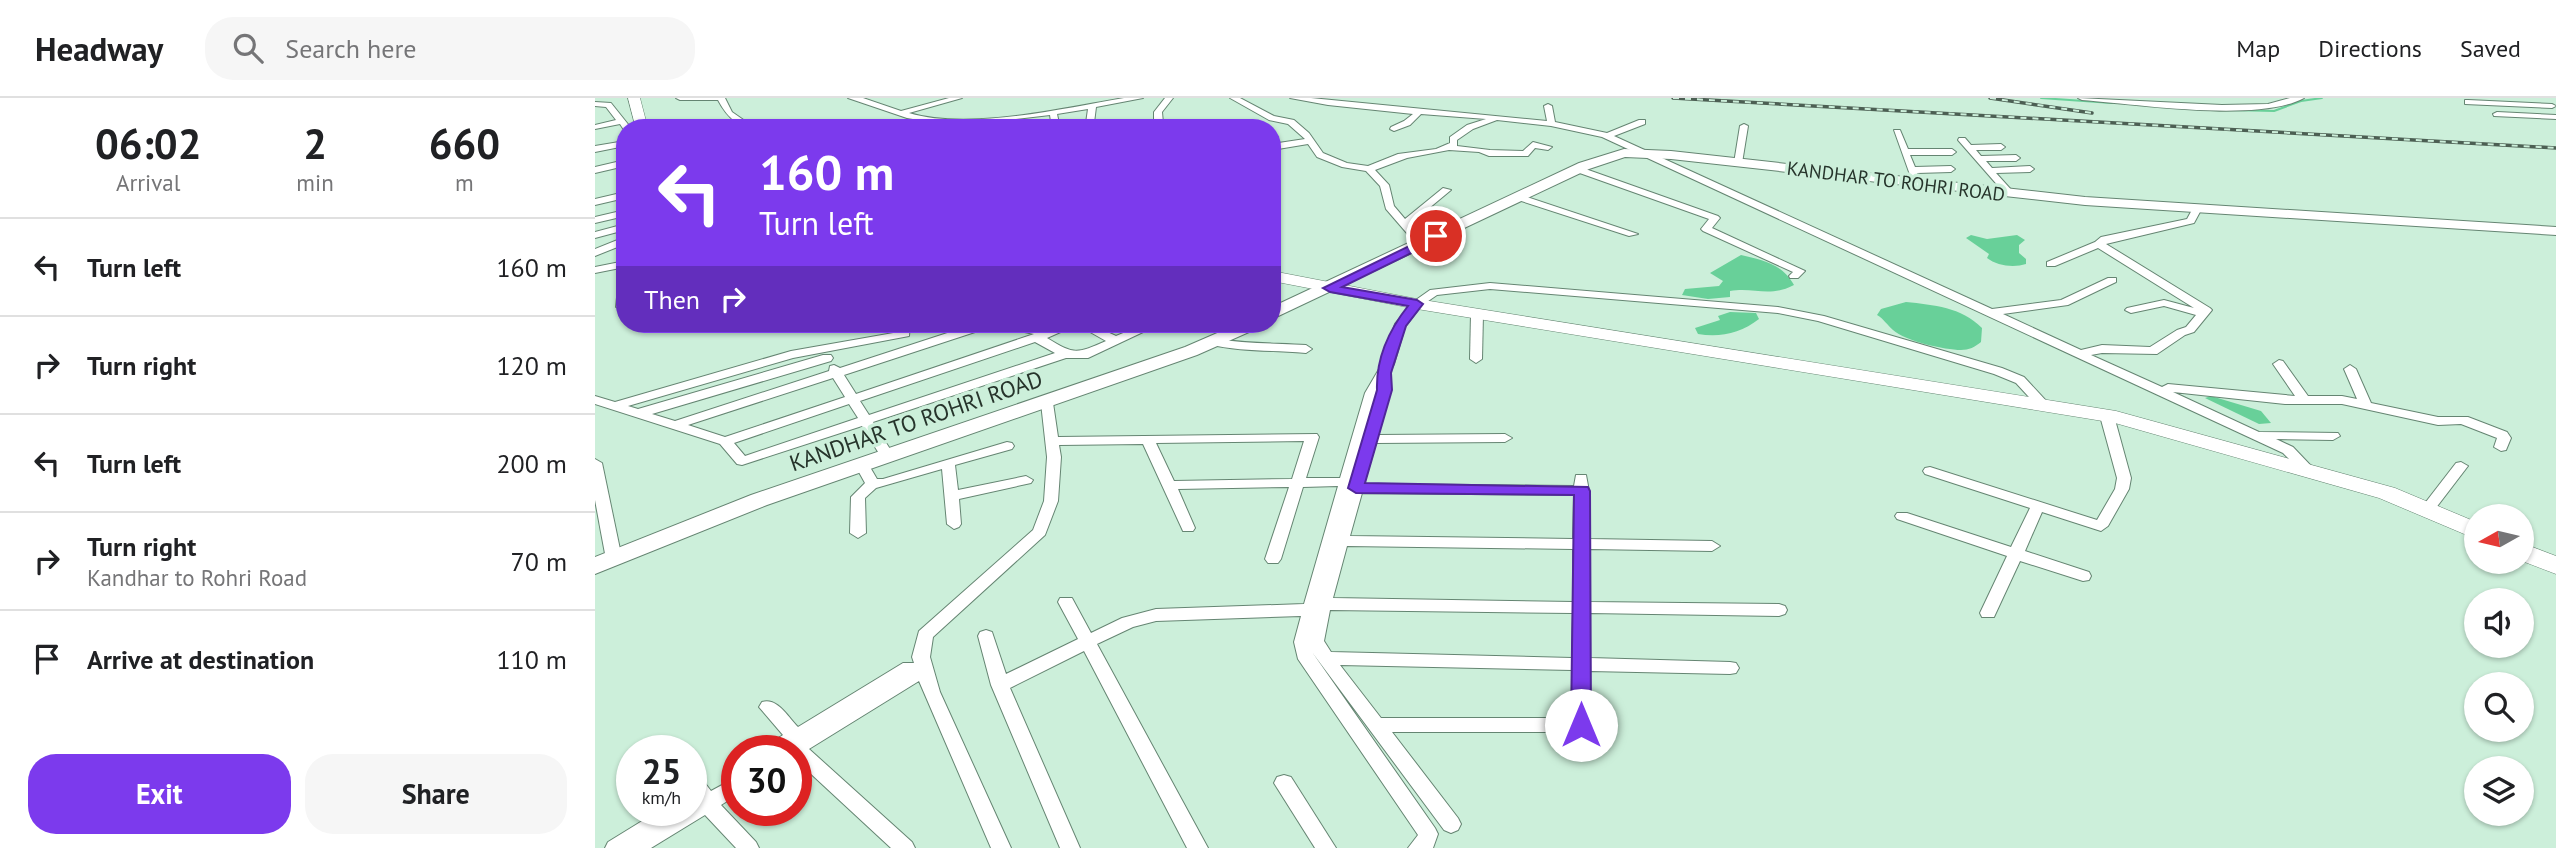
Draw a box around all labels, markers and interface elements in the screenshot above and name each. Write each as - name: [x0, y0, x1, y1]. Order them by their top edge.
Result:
- search box: [205, 17, 695, 80]
- text: Headway: [35, 27, 163, 70]
- icon: search: [229, 29, 267, 67]
- text: Search here: [285, 32, 416, 65]
- text: Map: [2236, 33, 2280, 64]
- text: Directions: [2318, 33, 2422, 64]
- text: Saved: [2460, 33, 2521, 64]
- text: 06:02: [95, 116, 201, 171]
- text: 2: [303, 116, 327, 171]
- text: 660: [429, 116, 500, 171]
- text: 160 m: [759, 140, 894, 204]
- icon: left: [644, 147, 735, 238]
- street label: KANDHAR TO ROHRI ROAD: [1786, 156, 2006, 206]
- text: Arrival: [116, 168, 180, 197]
- text: min: [296, 168, 334, 197]
- text: m: [455, 168, 474, 197]
- text: Turn left: [759, 202, 874, 244]
- pin: [1406, 206, 1466, 266]
- icon: arrive: [1417, 217, 1455, 255]
- icon: left: [28, 248, 66, 286]
- text: Turn left: [87, 251, 181, 284]
- text: 160 m: [496, 251, 567, 284]
- icon: right: [714, 280, 752, 318]
- text: Then: [644, 283, 700, 316]
- icon: right: [28, 346, 66, 384]
- text: Turn right: [87, 349, 196, 382]
- text: 120 m: [496, 349, 567, 382]
- street label: KANDHAR TO ROHRI ROAD: [786, 364, 1046, 477]
- icon: left: [28, 444, 66, 482]
- text: Turn left: [87, 447, 181, 480]
- text: 200 m: [496, 447, 567, 480]
- north arrow: [2464, 504, 2534, 574]
- map controls: [2464, 504, 2534, 826]
- text: Turn right: [87, 530, 196, 563]
- icon: right: [28, 542, 66, 580]
- text: 70 m: [511, 545, 567, 578]
- text: Kandhar to Rohri Road: [87, 563, 307, 592]
- button: sound: [2464, 588, 2534, 658]
- icon: arrive: [28, 640, 66, 678]
- text: Arrive at destination: [87, 643, 314, 676]
- text: 110 m: [496, 643, 567, 676]
- button: search: [2464, 672, 2534, 742]
- position arrow: [1544, 688, 1618, 762]
- speed limit sign: 30: [721, 735, 812, 826]
- text: 25: [642, 748, 681, 794]
- button: Exit: [28, 754, 291, 834]
- button: Share: [305, 754, 567, 834]
- button: layers: [2464, 756, 2534, 826]
- text: km/h: [642, 786, 681, 809]

